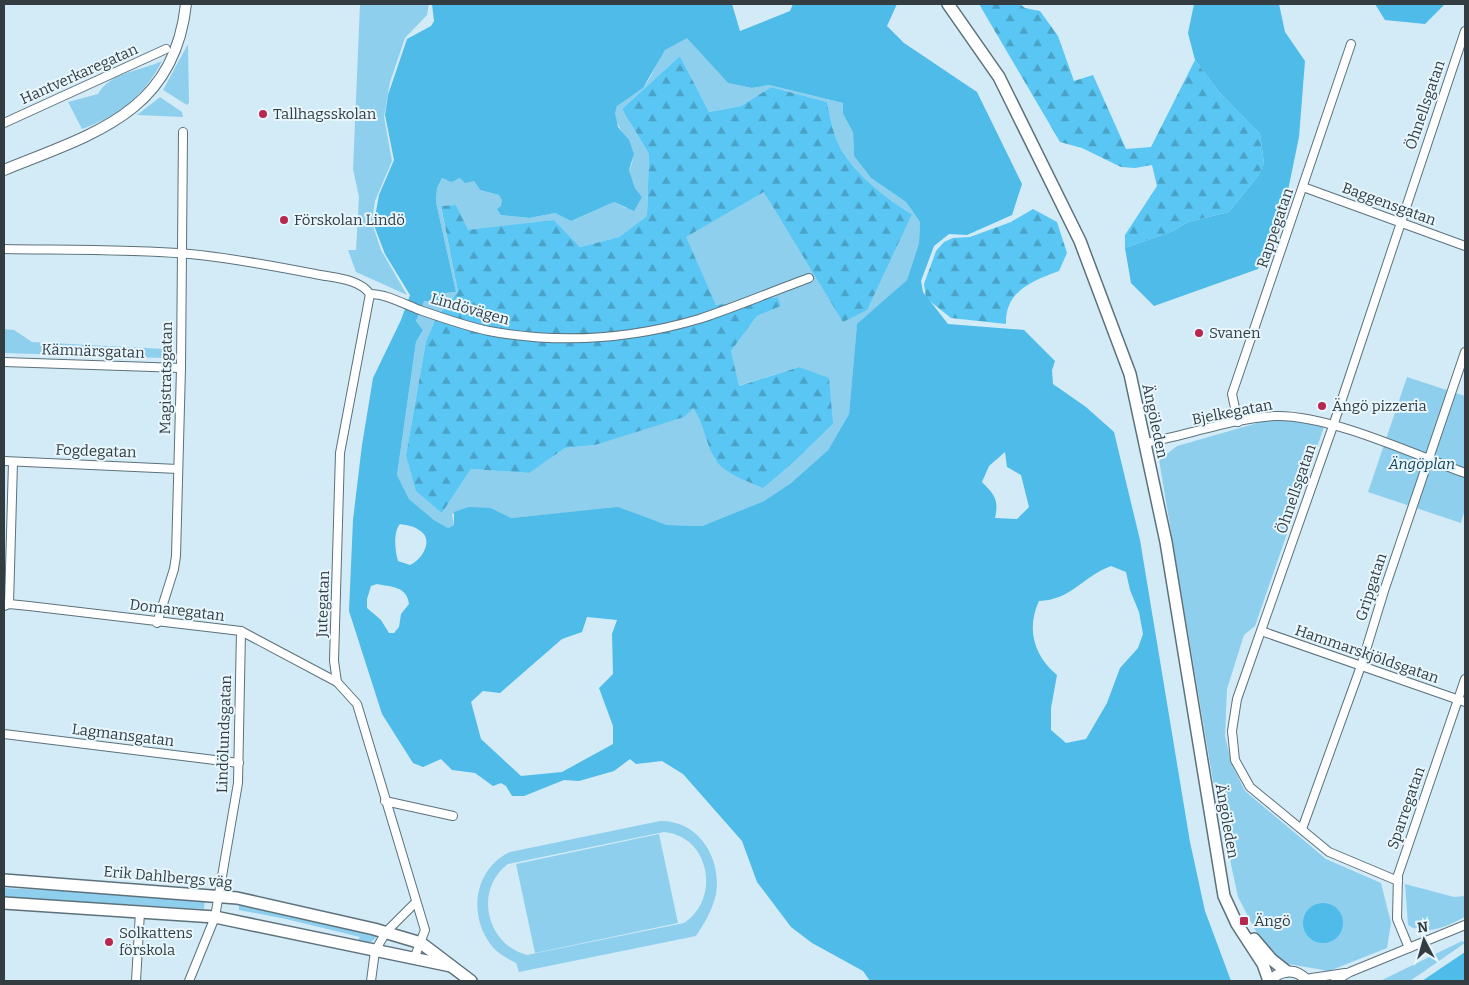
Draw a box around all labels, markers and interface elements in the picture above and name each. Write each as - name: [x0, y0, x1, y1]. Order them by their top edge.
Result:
- street label: Hantverkaregatan: [17, 40, 141, 108]
- street label: Öhnellsgatan: [1401, 57, 1449, 152]
- place label: Tallhagsskolan: [273, 105, 377, 123]
- marker: Tallhagsskolan: [257, 108, 269, 120]
- street label: Baggensgatan: [1340, 179, 1439, 229]
- street label: Rappegatan: [1253, 185, 1297, 270]
- place label: Förskolan Lindö: [294, 211, 405, 229]
- marker: Förskolan Lindö: [278, 214, 290, 226]
- street label: Lindövägen: [429, 289, 512, 329]
- street label: Magistratsgatan: [156, 321, 176, 435]
- place label: Svanen: [1209, 324, 1261, 342]
- marker: Svanen: [1193, 327, 1205, 339]
- street label: Kämnärsgatan: [41, 340, 145, 362]
- street label: Ängöleden: [1138, 382, 1172, 460]
- street label: Bjelkegatan: [1190, 395, 1274, 429]
- place label: Ängö pizzeria: [1332, 397, 1427, 415]
- marker: Ängö pizzeria: [1316, 400, 1328, 412]
- street label: Fogdegatan: [55, 441, 137, 461]
- street label: Öhnellsgatan: [1272, 441, 1320, 536]
- park label: Ängöplan: [1388, 455, 1455, 473]
- street label: Gripgatan: [1352, 550, 1391, 623]
- street label: Jutegatan: [313, 570, 333, 639]
- street label: Domaregatan: [128, 595, 226, 625]
- street label: Hammarskjöldsgatan: [1293, 621, 1442, 687]
- street label: Lindölundsgatan: [213, 674, 235, 793]
- street label: Lagmansgatan: [71, 720, 176, 750]
- street label: Sparregatan: [1383, 764, 1429, 852]
- street label: Ängöleden: [1212, 782, 1243, 860]
- street label: Erik Dahlbergs väg: [103, 862, 233, 892]
- place label: Ängö: [1254, 912, 1291, 930]
- marker: Ängö: [1238, 915, 1250, 927]
- north arrow: [1399, 915, 1449, 965]
- text: N: [1416, 919, 1429, 937]
- place label: Solkattens förskola: [119, 924, 193, 959]
- marker: Solkattens förskola: [103, 936, 115, 948]

